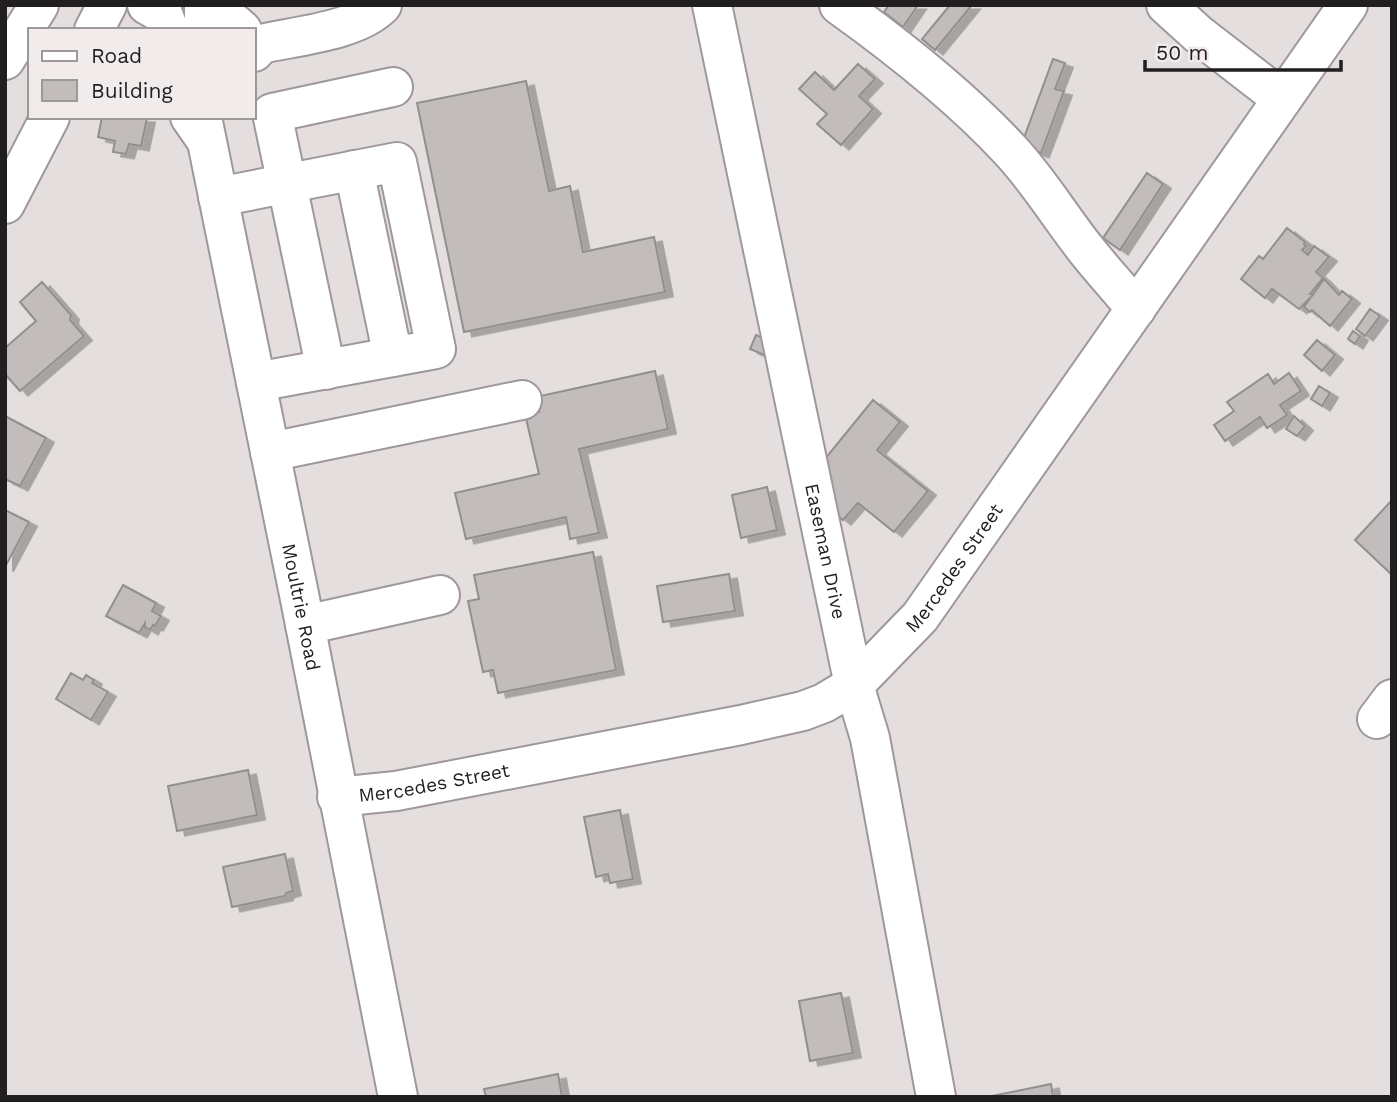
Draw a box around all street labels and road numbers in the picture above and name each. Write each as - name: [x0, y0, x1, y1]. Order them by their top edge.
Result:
- street label: Easeman Drive: [801, 481, 851, 621]
- street label: Mercedes Street: [900, 499, 1007, 637]
- street label: Moultrie Road: [277, 541, 325, 673]
- street label: Mercedes Street: [357, 758, 511, 806]

